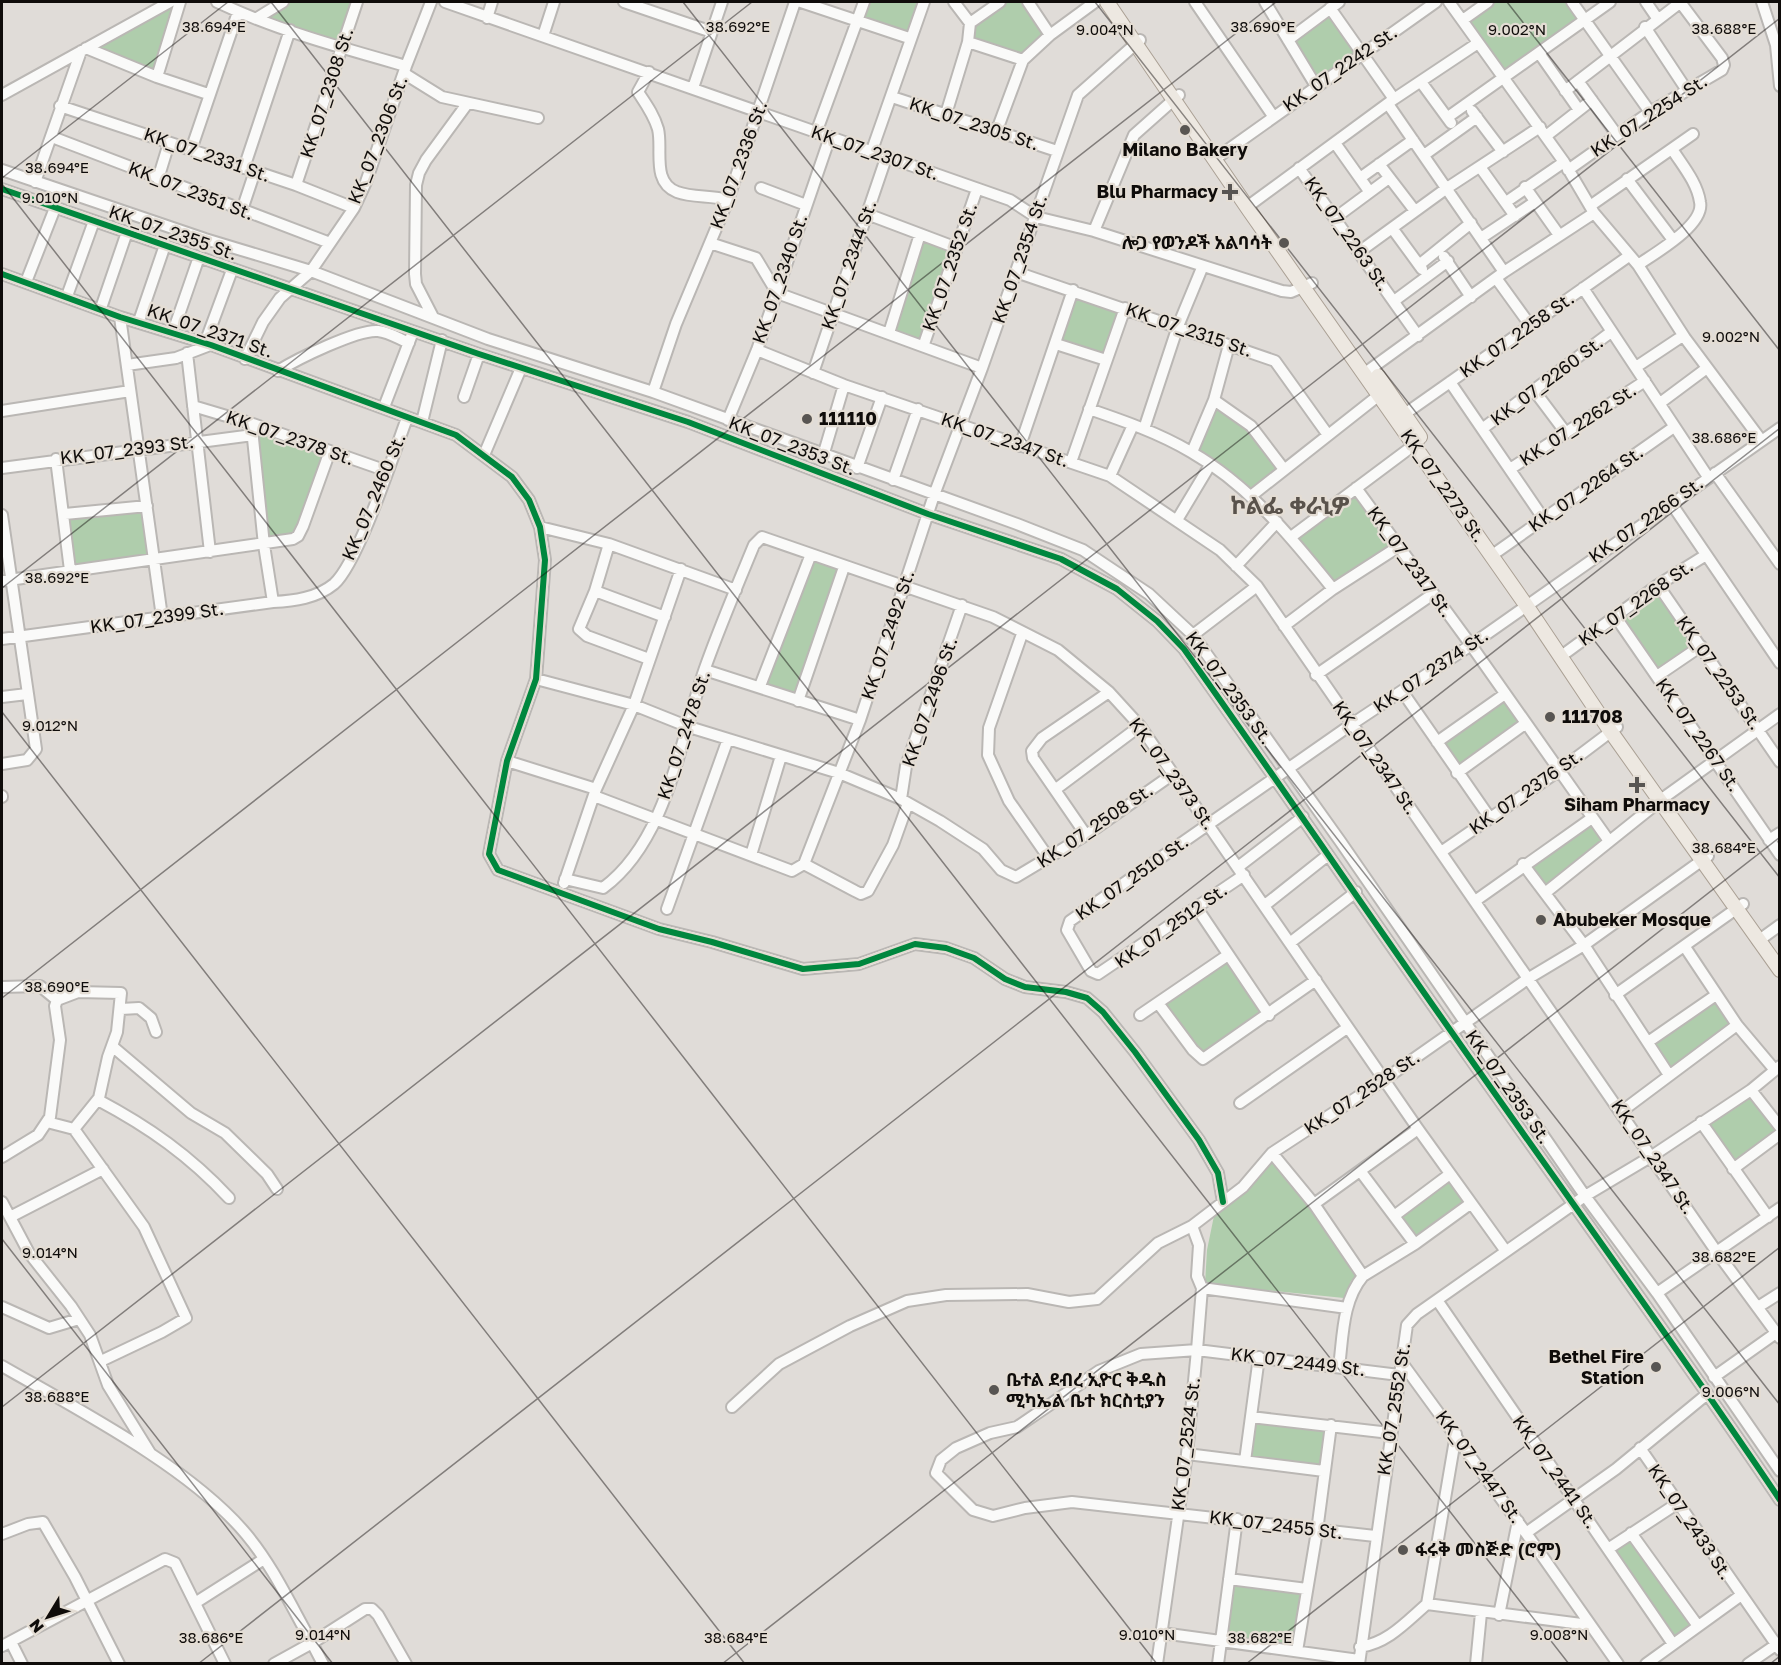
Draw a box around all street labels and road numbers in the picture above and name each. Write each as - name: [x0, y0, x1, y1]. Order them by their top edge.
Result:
- street label: KK_07_2242 St.: [1278, 21, 1401, 116]
- street label: KK_07_2308 St.: [295, 25, 357, 161]
- street label: KK_07_2254 St.: [1586, 69, 1711, 161]
- street label: KK_07_2306 St.: [343, 73, 412, 207]
- street label: KK_07_2305 St.: [907, 92, 1042, 154]
- street label: KK_07_2336 St.: [705, 98, 771, 232]
- street label: KK_07_2307 St.: [808, 120, 942, 184]
- street label: KK_07_2331 St.: [141, 122, 274, 186]
- street label: KK_07_2351 St.: [126, 156, 257, 224]
- street label: KK_07_2263 St.: [1300, 172, 1395, 295]
- street label: KK_07_2354 St.: [987, 191, 1051, 326]
- street label: KK_07_2344 St.: [816, 197, 880, 332]
- street label: KK_07_2355 St.: [106, 200, 240, 264]
- street label: KK_07_2352 St.: [917, 200, 981, 334]
- street label: KK_07_2340 St.: [747, 211, 812, 346]
- street label: KK_07_2258 St.: [1455, 287, 1578, 382]
- street label: KK_07_2315 St.: [1123, 297, 1256, 361]
- street label: KK_07_2371 St.: [145, 298, 276, 362]
- street label: KK_07_2260 St.: [1486, 331, 1607, 430]
- street label: KK_07_2262 St.: [1515, 378, 1640, 470]
- street label: KK_07_2378 St.: [223, 405, 357, 469]
- street label: KK_07_2347 St.: [938, 407, 1072, 471]
- street label: KK_07_2353 St.: [726, 411, 859, 479]
- street label: KK_07_2273 St.: [1397, 425, 1491, 546]
- street label: KK_07_2393 St.: [59, 430, 195, 468]
- street label: KK_07_2460 St.: [336, 430, 410, 563]
- street label: KK_07_2264 St.: [1524, 440, 1647, 536]
- street label: KK_07_2266 St.: [1584, 471, 1707, 567]
- street label: KK_07_2317 St.: [1363, 502, 1458, 621]
- street label: KK_07_2268 St.: [1574, 554, 1697, 650]
- street label: KK_07_2492 St.: [856, 567, 918, 702]
- street label: KK_07_2399 St.: [88, 597, 225, 637]
- street label: KK_07_2253 St.: [1672, 611, 1767, 734]
- street label: KK_07_2374 St.: [1369, 624, 1492, 717]
- street label: KK_07_2353 St.: [1181, 627, 1278, 748]
- street label: KK_07_2496 St.: [897, 634, 962, 769]
- street label: KK_07_2478 St.: [652, 667, 714, 802]
- street label: KK_07_2267 St.: [1651, 673, 1746, 795]
- street label: KK_07_2347 St.: [1328, 696, 1423, 819]
- street label: KK_07_2373 St.: [1125, 713, 1221, 834]
- street label: KK_07_2376 St.: [1464, 744, 1587, 839]
- street label: KK_07_2508 St.: [1032, 778, 1157, 872]
- street label: KK_07_2510 St.: [1071, 830, 1192, 924]
- street label: KK_07_2512 St.: [1110, 878, 1231, 972]
- street label: KK_07_2353 St.: [1461, 1025, 1556, 1148]
- street label: KK_07_2528 St.: [1299, 1045, 1423, 1139]
- street label: KK_07_2347 St.: [1607, 1095, 1700, 1218]
- street label: KK_07_2552 St.: [1372, 1341, 1414, 1477]
- street label: KK_07_2449 St.: [1229, 1342, 1367, 1380]
- street label: KK_07_2524 St.: [1166, 1376, 1204, 1512]
- street label: KK_07_2447 St.: [1431, 1406, 1528, 1527]
- street label: KK_07_2441 St.: [1509, 1410, 1603, 1532]
- street label: KK_07_2433 St.: [1644, 1459, 1738, 1583]
- street label: KK_07_2455 St.: [1208, 1505, 1344, 1543]

